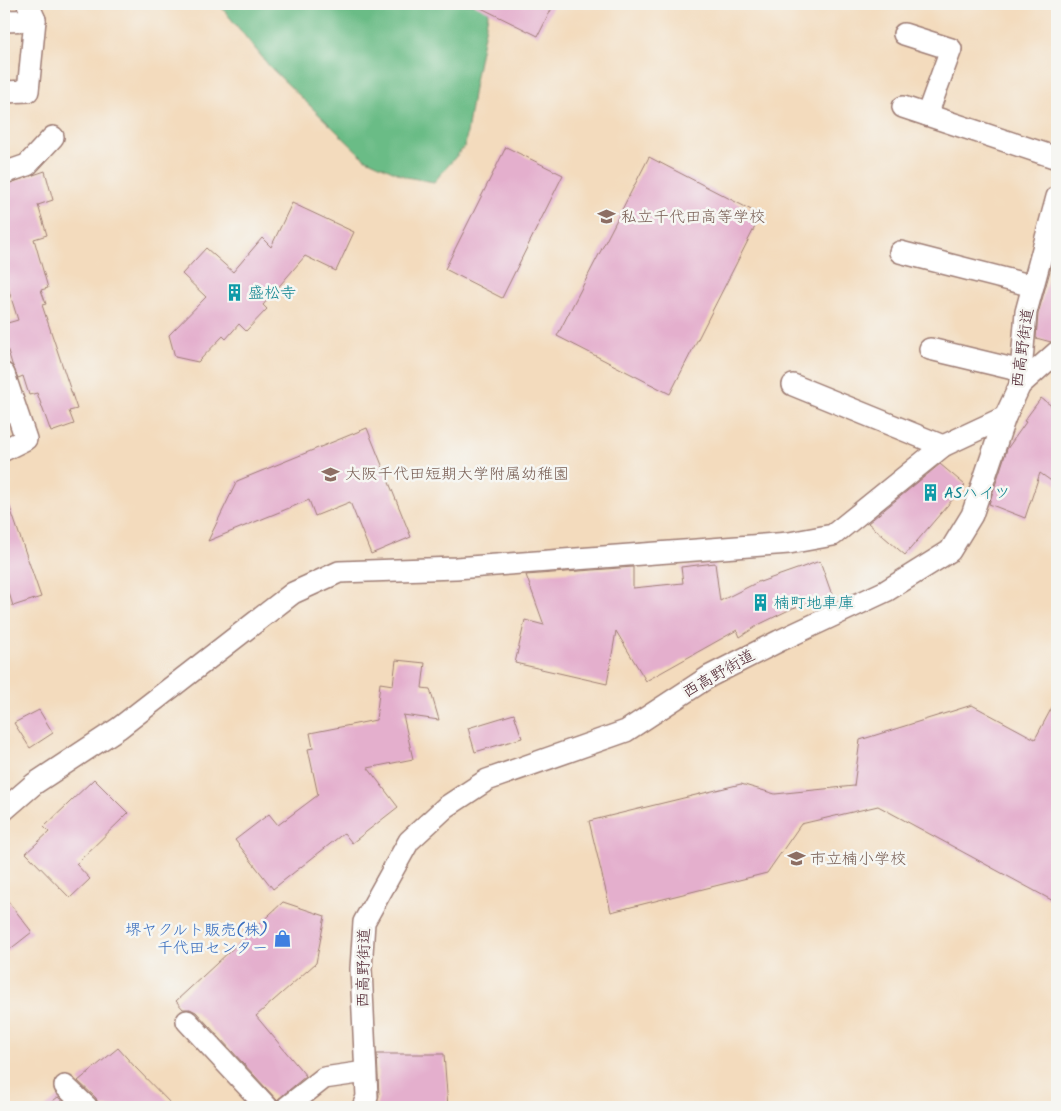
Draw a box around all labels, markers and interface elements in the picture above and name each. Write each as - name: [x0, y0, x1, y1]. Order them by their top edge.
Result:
- place label: 私立千代田高等学校: [621, 205, 765, 230]
- school or university icon: 私立千代田高等学校: [597, 207, 617, 227]
- place label: 盛松寺: [248, 281, 296, 306]
- building icon: 盛松寺: [224, 283, 244, 303]
- street label: 西高野街道: [1005, 307, 1041, 389]
- place label: 大阪千代田短期大学附属幼稚園: [345, 462, 569, 487]
- school or university icon: 大阪千代田短期大学附属幼稚園: [321, 464, 341, 484]
- place label: ASハイツ: [944, 481, 1010, 506]
- building icon: ASハイツ: [920, 483, 940, 503]
- place label: 楠町地車庫: [774, 591, 854, 616]
- building icon: 楠町地車庫: [750, 593, 770, 613]
- street label: 西高野街道: [678, 643, 760, 705]
- place label: 市立楠小学校: [810, 847, 906, 872]
- school or university icon: 市立楠小学校: [786, 849, 806, 869]
- place label: 堺ヤクルト販売(株) 千代田センター: [125, 918, 268, 961]
- street label: 西高野街道: [351, 928, 377, 1008]
- shop icon: 堺ヤクルト販売(株) 千代田センター: [272, 929, 292, 949]

